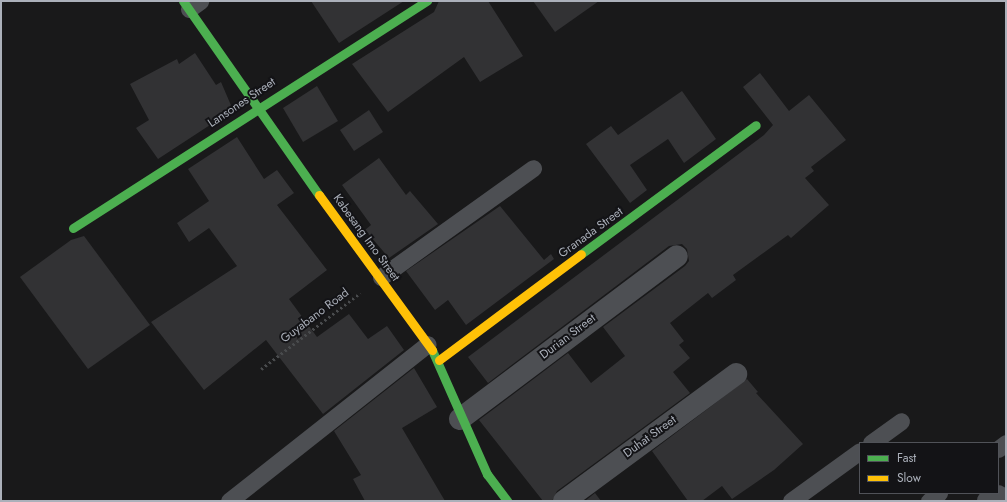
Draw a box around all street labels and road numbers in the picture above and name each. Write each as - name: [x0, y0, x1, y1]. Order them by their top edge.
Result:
- street label: Lansones Street: [205, 75, 279, 131]
- street label: Kabesang Imo Street: [330, 192, 402, 284]
- street label: Granada Street: [556, 205, 626, 261]
- street label: Guyabano Road: [278, 286, 352, 346]
- street label: Durian Street: [537, 311, 599, 363]
- street label: Duhat Street: [621, 413, 679, 461]

